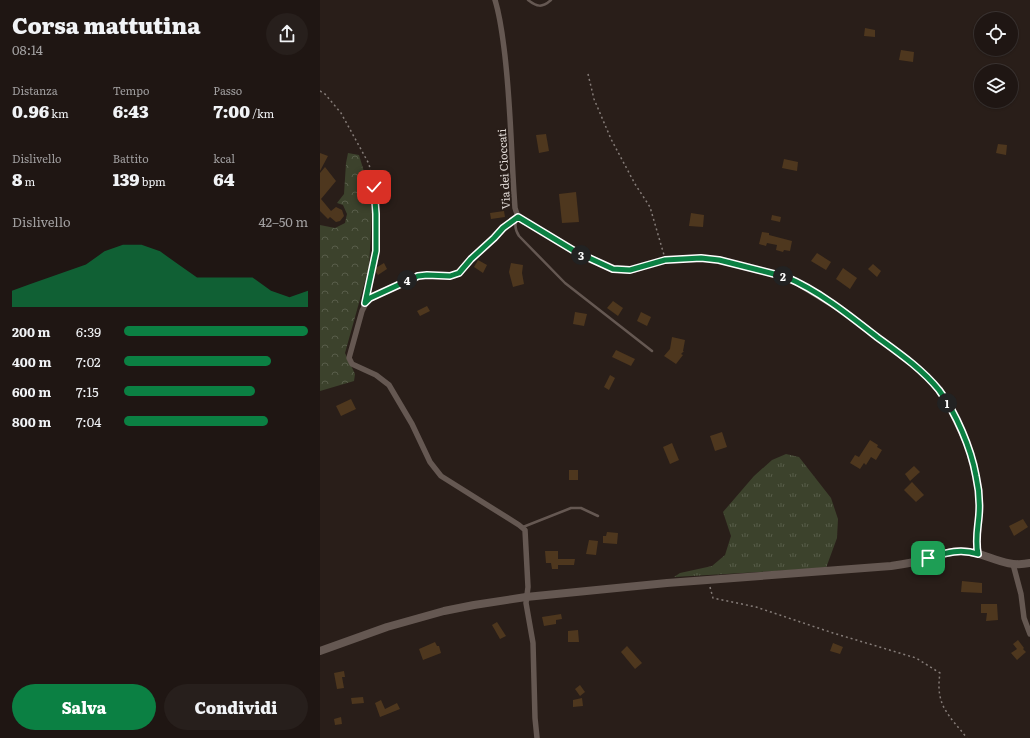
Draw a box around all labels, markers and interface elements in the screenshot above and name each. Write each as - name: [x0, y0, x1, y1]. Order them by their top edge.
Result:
- text: Corsa mattutina: [12, 8, 200, 41]
- map controls: [974, 12, 1018, 108]
- button: locate: [974, 12, 1018, 56]
- button: share: [266, 13, 308, 55]
- text: 08:14: [12, 40, 43, 59]
- button: layers: [974, 64, 1018, 108]
- text: Distanza: [12, 82, 58, 98]
- text: Tempo: [113, 82, 149, 98]
- text: Passo: [213, 82, 242, 98]
- text: 0.96: [12, 98, 49, 123]
- text: 6:43: [113, 98, 149, 123]
- text: 7:00: [213, 98, 250, 123]
- text: km: [49, 105, 69, 121]
- text: /km: [250, 105, 274, 121]
- street label: Via dei Cioccati: [493, 128, 513, 210]
- text: Dislivello: [12, 150, 62, 166]
- text: Battito: [113, 150, 149, 166]
- text: kcal: [213, 150, 235, 166]
- text: 8: [12, 166, 22, 191]
- text: 139: [113, 166, 140, 191]
- text: 64: [213, 166, 235, 191]
- pin: [357, 170, 391, 204]
- text: m: [22, 173, 35, 189]
- text: bpm: [140, 173, 166, 189]
- icon: check: [363, 176, 385, 198]
- text: Dislivello: [12, 212, 71, 231]
- text: 42–50 m: [258, 212, 308, 231]
- pin: 3: [571, 245, 591, 265]
- text: 3: [578, 247, 584, 263]
- pin: 2: [773, 266, 793, 286]
- text: 2: [780, 268, 786, 284]
- pin: 4: [397, 270, 417, 290]
- text: 4: [404, 272, 410, 288]
- text: 200 m: [12, 322, 51, 341]
- text: 6:39: [76, 322, 101, 341]
- text: 400 m: [12, 352, 51, 371]
- text: 7:02: [76, 352, 101, 371]
- text: 600 m: [12, 382, 51, 401]
- text: 7:15: [76, 382, 99, 401]
- pin: 1: [937, 393, 957, 413]
- text: 1: [945, 395, 949, 411]
- text: 800 m: [12, 412, 51, 431]
- text: 7:04: [76, 412, 101, 431]
- pin: [911, 541, 945, 575]
- icon: arrive: [917, 547, 939, 569]
- button: Salva: [12, 684, 156, 730]
- button: Condividi: [164, 684, 308, 730]

